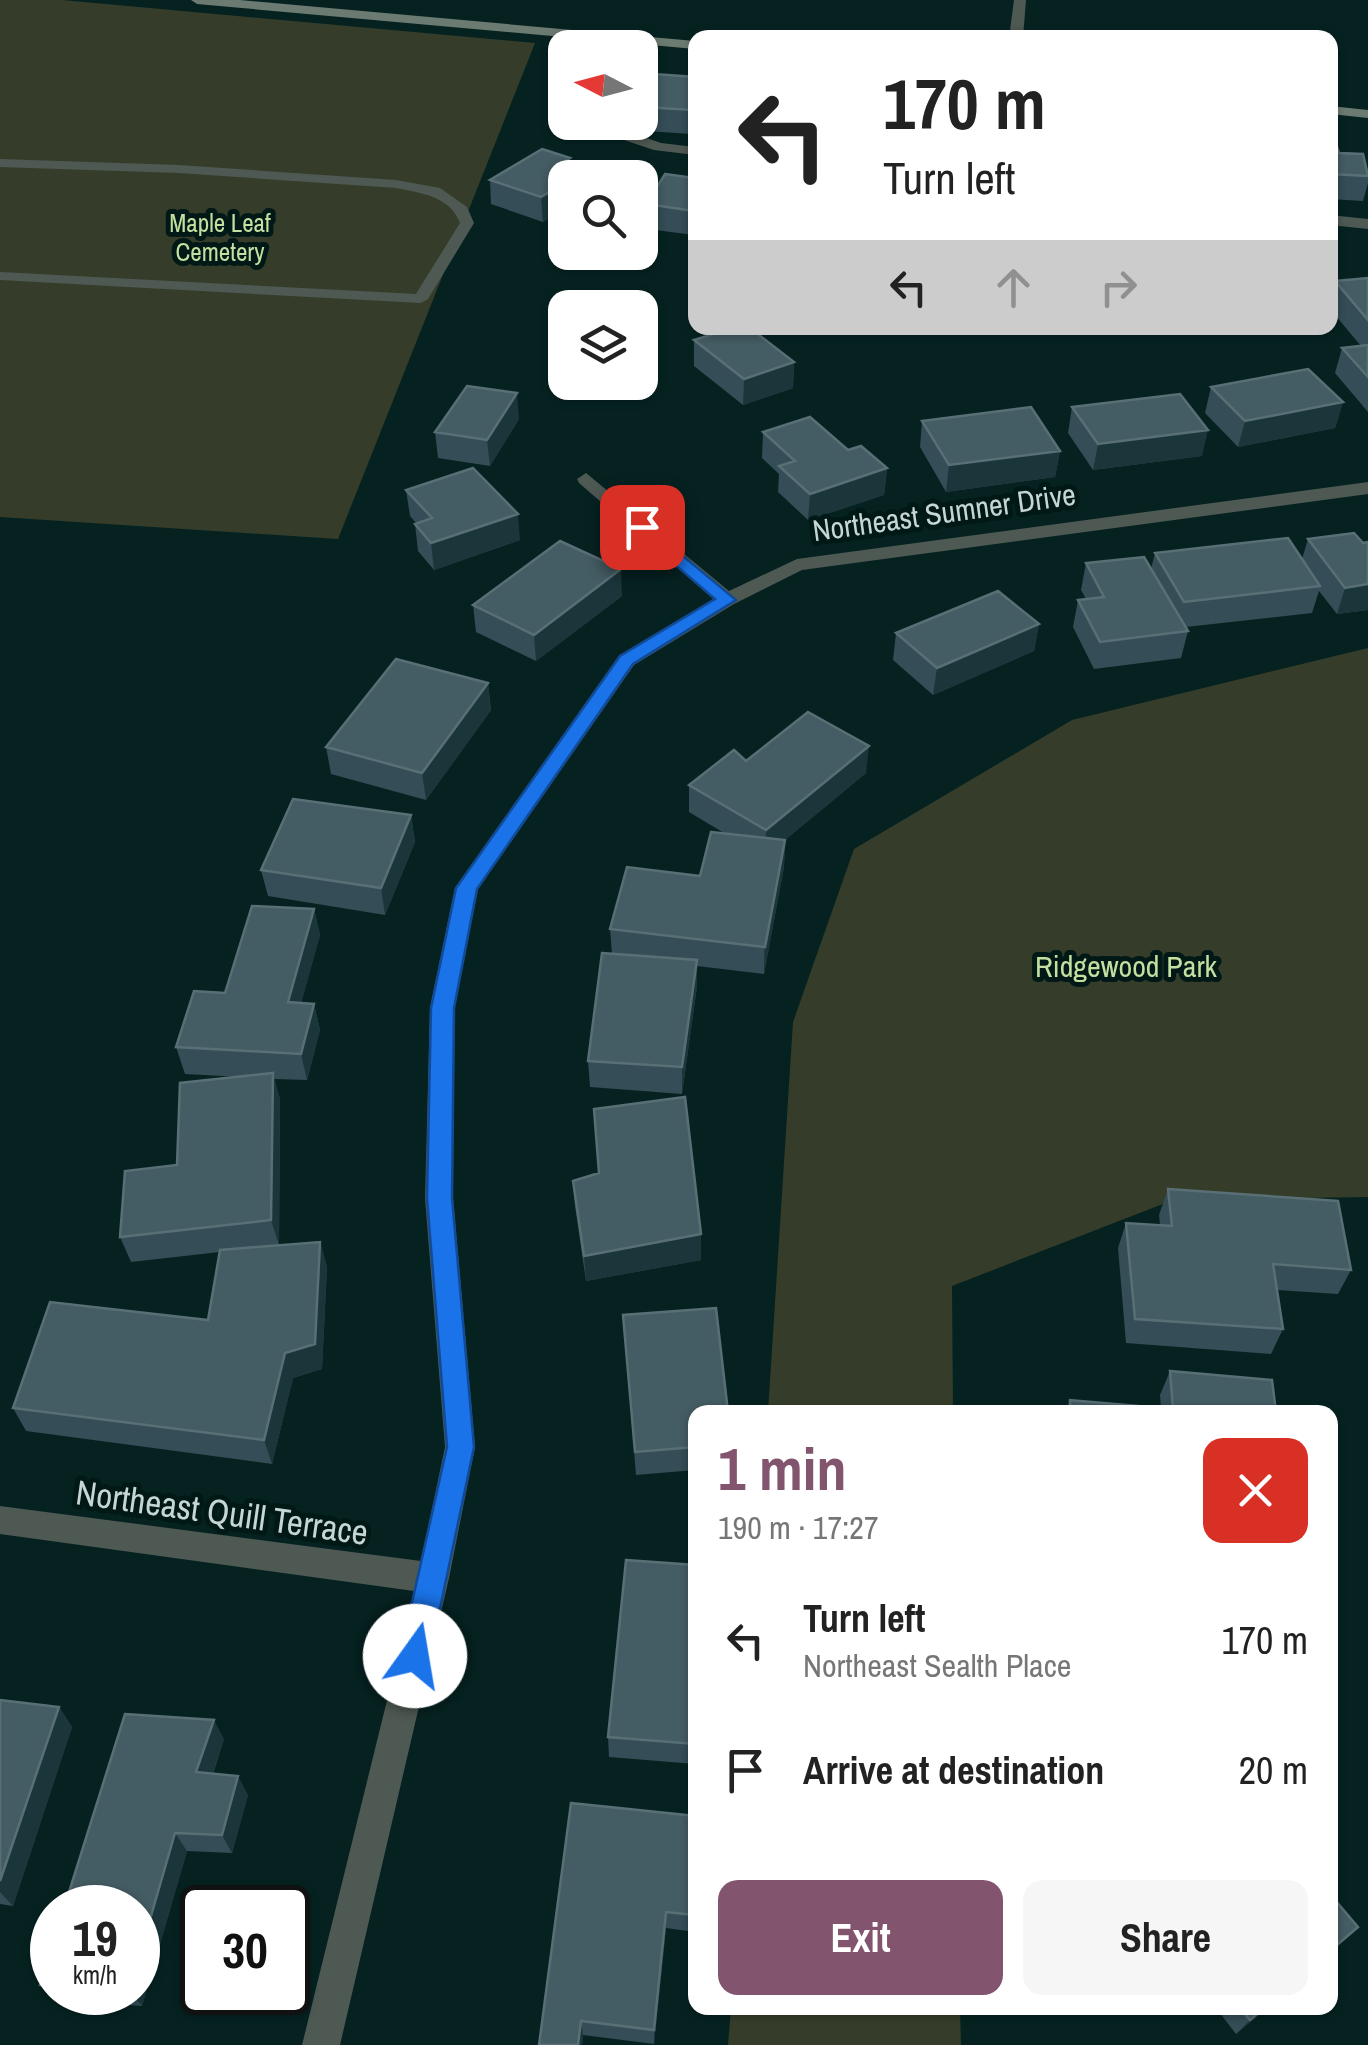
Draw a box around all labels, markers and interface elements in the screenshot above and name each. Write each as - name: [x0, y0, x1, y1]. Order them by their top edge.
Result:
- north arrow: [548, 30, 658, 140]
- map controls: [548, 30, 658, 400]
- text: 170 m: [883, 57, 1046, 151]
- icon: left: [718, 70, 848, 200]
- text: Turn left: [883, 147, 1015, 208]
- button: search: [548, 160, 658, 270]
- park label: Maple Leaf Cemetery: [169, 206, 271, 269]
- icon: left: [881, 260, 936, 315]
- icon: ahead: [986, 260, 1041, 315]
- icon: right: [1091, 260, 1146, 315]
- button: layers: [548, 290, 658, 400]
- street label: Northeast Sumner Drive: [810, 474, 1078, 550]
- pin: [600, 485, 685, 570]
- icon: arrive: [615, 500, 670, 555]
- park label: Ridgewood Park: [1035, 946, 1218, 986]
- text: 1 min: [718, 1428, 847, 1509]
- button: close: [1203, 1438, 1308, 1543]
- street label: Northeast Quill Terrace: [73, 1468, 371, 1556]
- text: 190 m · 17:27: [718, 1506, 878, 1549]
- text: Turn left: [803, 1593, 925, 1644]
- position arrow: [363, 1604, 467, 1708]
- icon: left: [718, 1613, 773, 1668]
- text: 170 m: [1221, 1615, 1308, 1666]
- text: Northeast Sealth Place: [803, 1644, 1071, 1687]
- icon: arrive: [718, 1743, 773, 1798]
- text: Arrive at destination: [803, 1745, 1104, 1796]
- text: 20 m: [1239, 1745, 1308, 1796]
- button: Exit: [718, 1880, 1003, 1995]
- button: Share: [1023, 1880, 1308, 1995]
- speed limit sign: 30: [180, 1885, 310, 2015]
- text: 19: [72, 1904, 118, 1972]
- text: km/h: [73, 1958, 117, 1992]

